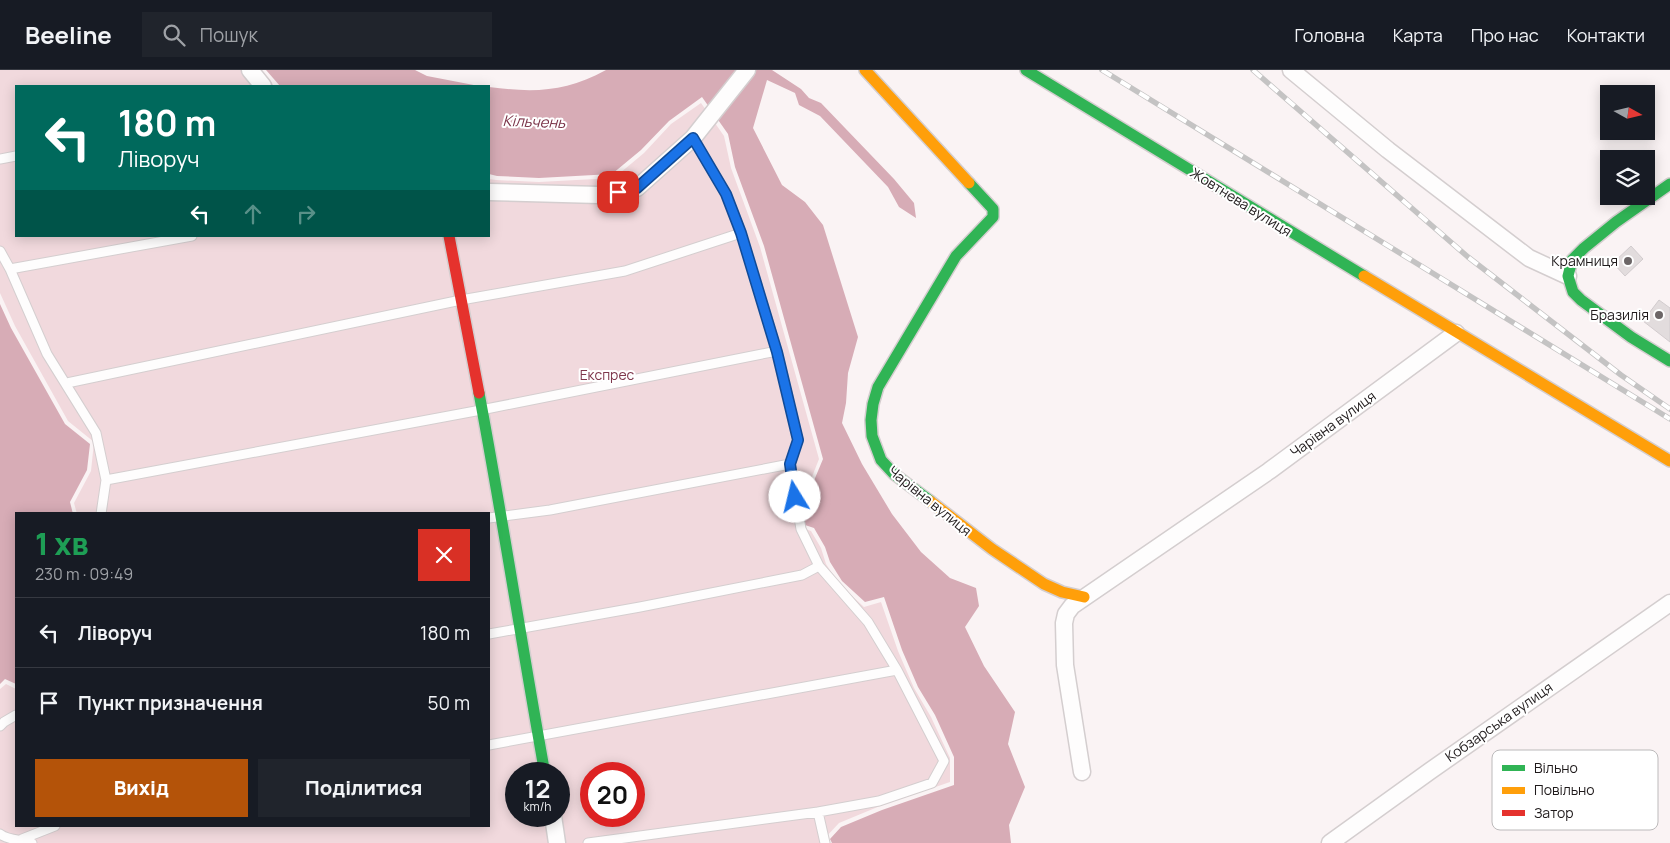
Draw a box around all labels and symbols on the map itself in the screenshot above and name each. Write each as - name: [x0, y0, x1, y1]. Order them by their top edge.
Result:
- north arrow: [1600, 85, 1655, 140]
- water label: Кільчень: [502, 110, 567, 133]
- street label: Жовтнева вулиця: [1187, 163, 1296, 240]
- pin: [597, 171, 639, 213]
- place label: Крамниця: [1551, 251, 1618, 270]
- marker: Крамниця: [1622, 255, 1634, 267]
- place label: Бразилія: [1590, 305, 1649, 324]
- marker: Бразилія: [1653, 309, 1665, 321]
- park label: Експрес: [580, 365, 635, 384]
- street label: Чарівна вулиця: [1286, 386, 1379, 461]
- street label: Чарівна вулиця: [885, 461, 976, 540]
- position arrow: [768, 470, 820, 522]
- street label: Кобзарська вулиця: [1441, 677, 1556, 766]
- legend: [1492, 750, 1658, 830]
- text: Вільно: [1534, 758, 1578, 777]
- speed limit sign: 20: [580, 762, 645, 827]
- text: Повільно: [1534, 780, 1595, 799]
- text: Затор: [1534, 803, 1574, 822]

